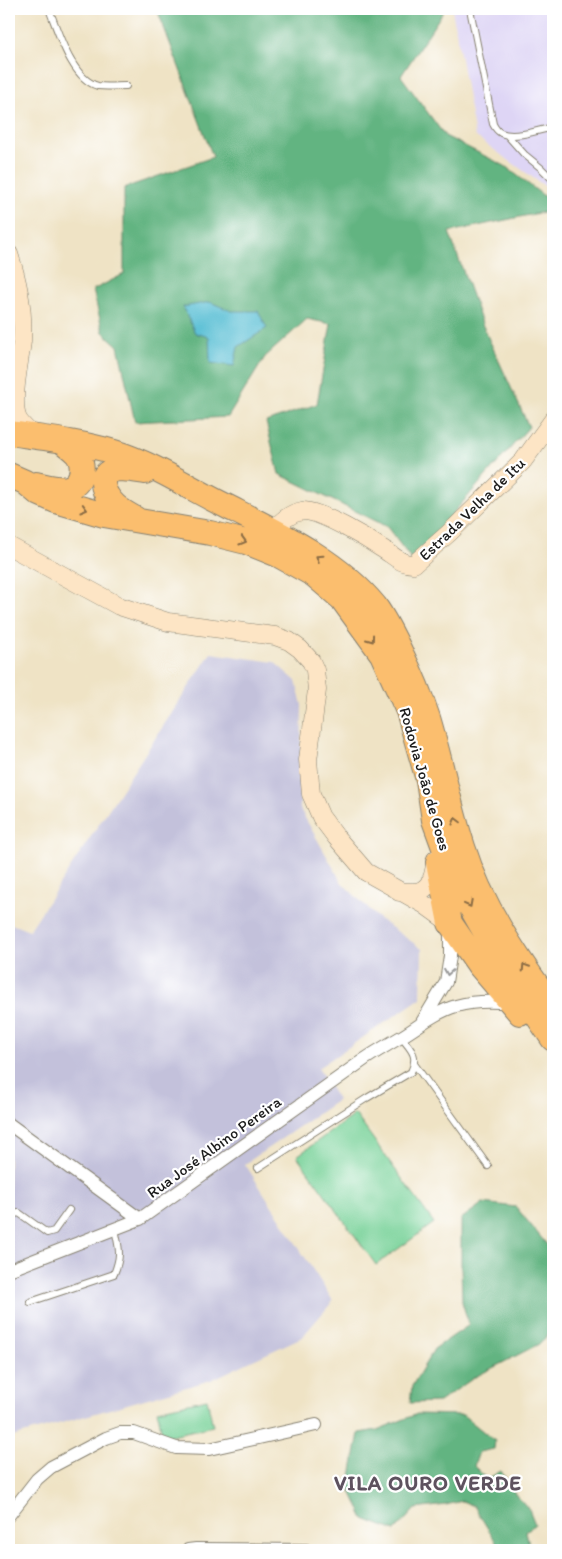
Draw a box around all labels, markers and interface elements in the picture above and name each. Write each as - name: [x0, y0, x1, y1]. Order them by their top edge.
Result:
- street label: Estrada Velha de Itu: [415, 453, 529, 564]
- one-way arrow: [80, 504, 88, 514]
- one-way arrow: [239, 536, 247, 546]
- one-way arrow: [315, 555, 324, 564]
- one-way arrow: [365, 633, 374, 643]
- street label: Rodovia João de Goes: [395, 705, 455, 853]
- one-way arrow: [451, 818, 461, 826]
- one-way arrow: [462, 899, 472, 908]
- one-way arrow: [521, 964, 531, 973]
- one-way arrow: [443, 967, 453, 976]
- street label: Rua José Albino Pereira: [143, 1092, 285, 1202]
- district label: VILA OURO VERDE: [334, 1470, 522, 1495]

